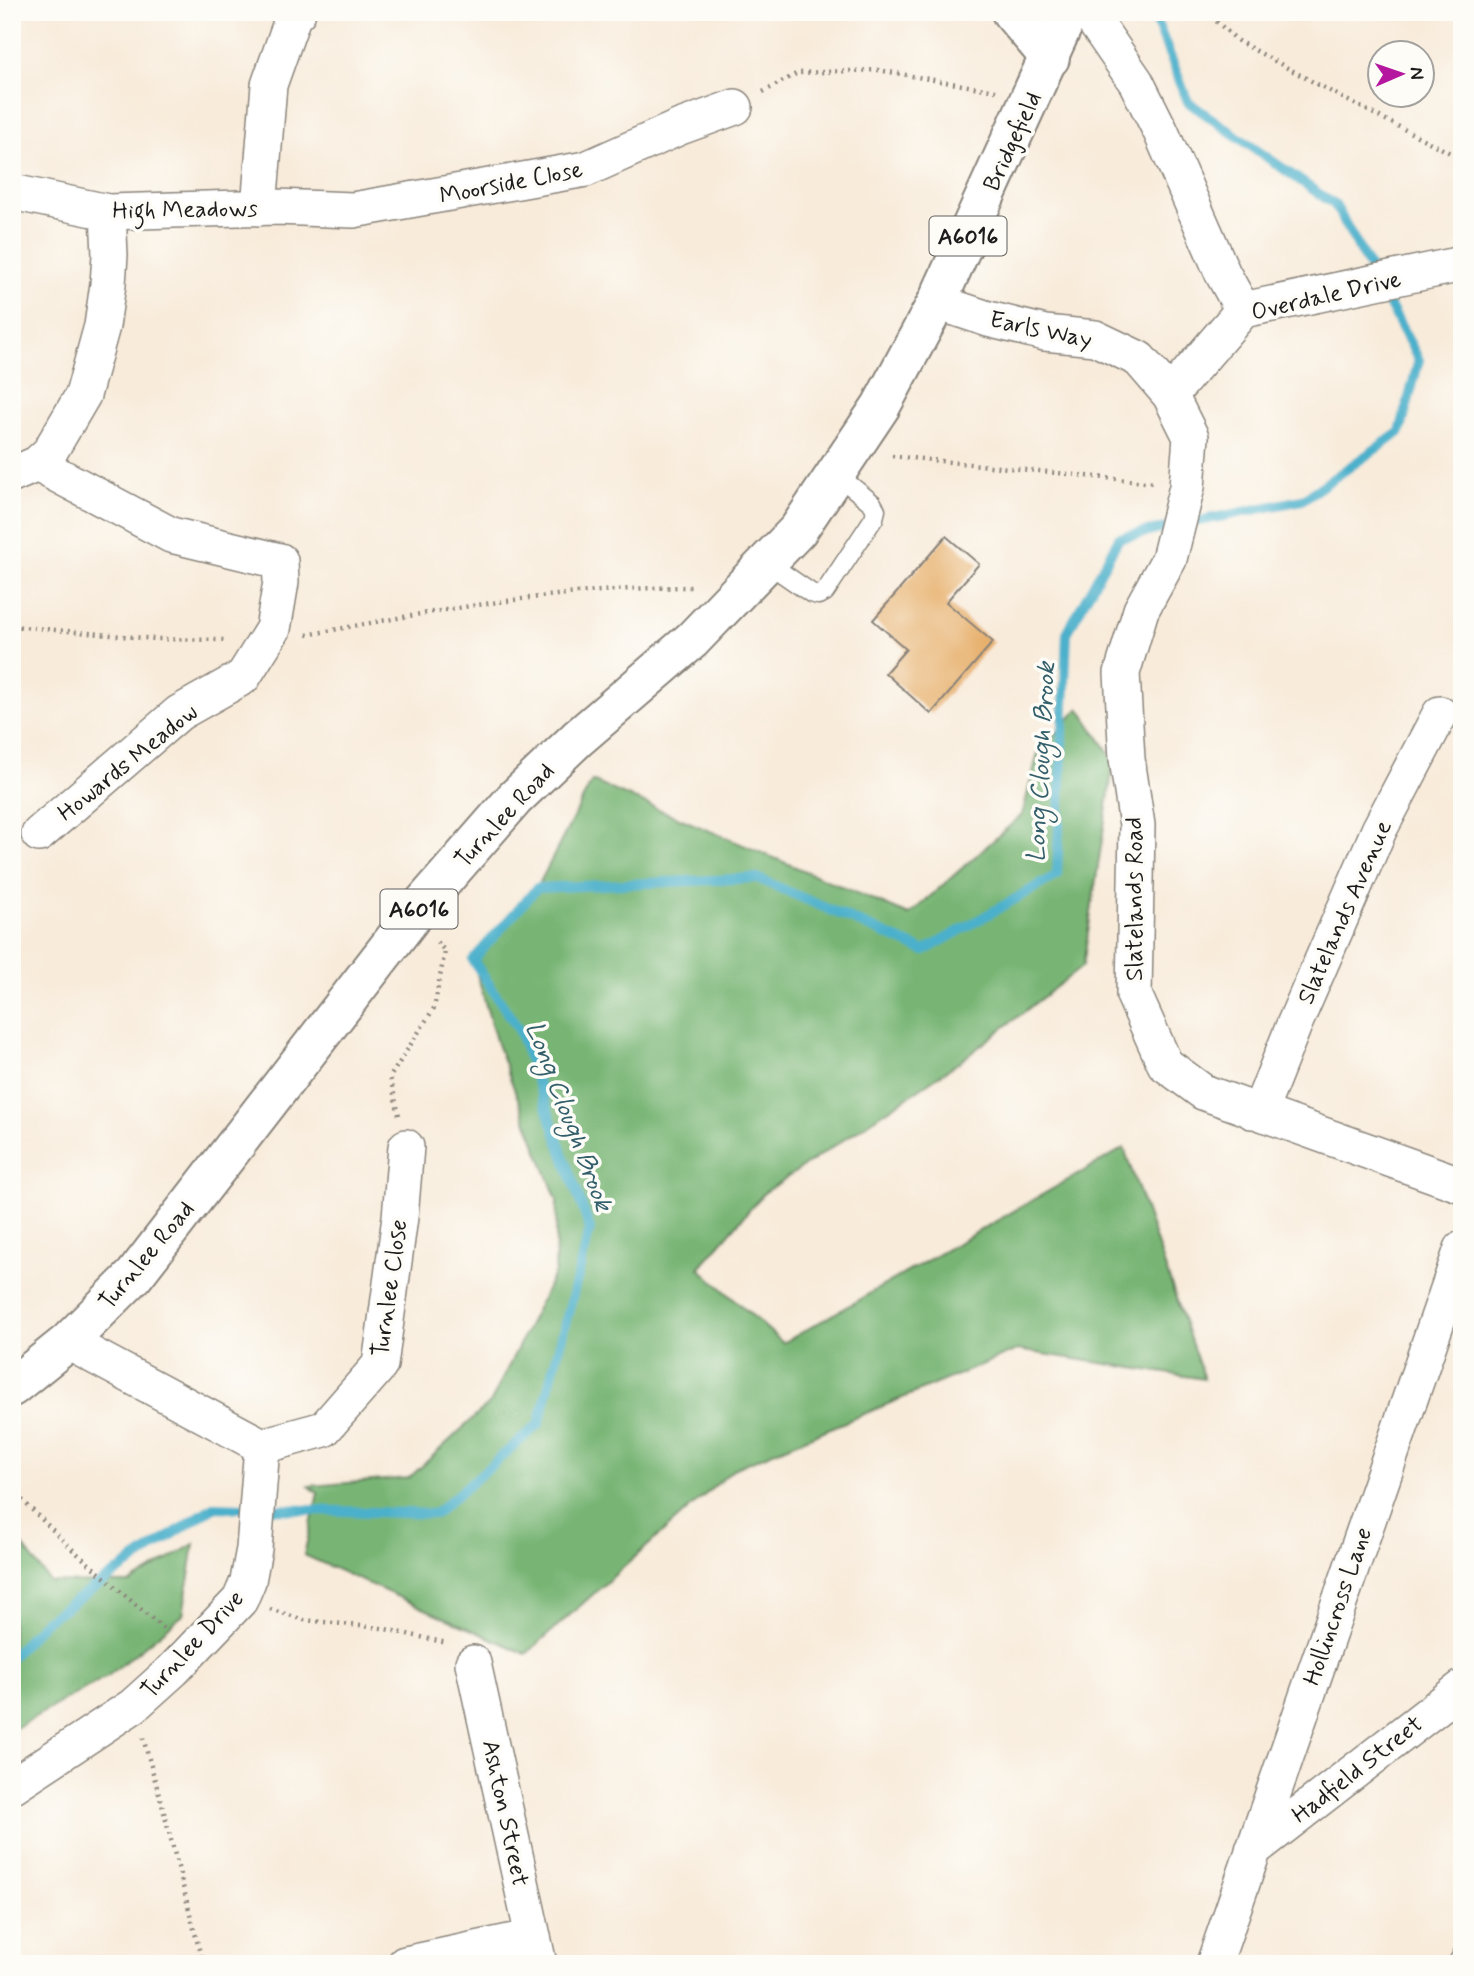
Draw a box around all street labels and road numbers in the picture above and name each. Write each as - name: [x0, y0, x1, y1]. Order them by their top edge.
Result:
- street label: Bridgefield: [977, 87, 1050, 196]
- street label: Moorside Close: [437, 154, 585, 213]
- street label: High Meadows: [112, 194, 258, 230]
- road number: A6016: [930, 216, 1006, 256]
- street label: Overdale Drive: [1248, 264, 1404, 329]
- street label: Earls Way: [987, 304, 1095, 356]
- street label: Howards Meadow: [52, 697, 204, 829]
- street label: Turnlee Road: [448, 757, 562, 875]
- street label: Slatelands Avenue: [1291, 816, 1400, 1009]
- street label: Slatelands Road: [1120, 817, 1151, 981]
- road number: A6016: [380, 890, 458, 928]
- street label: Turnlee Road: [92, 1195, 202, 1317]
- street label: Turnlee Close: [365, 1217, 415, 1359]
- street label: Hollincross Lane: [1297, 1523, 1380, 1690]
- street label: Turnlee Drive: [135, 1584, 252, 1706]
- street label: Hadfield Street: [1286, 1709, 1430, 1831]
- street label: Ashton Street: [474, 1737, 535, 1890]

